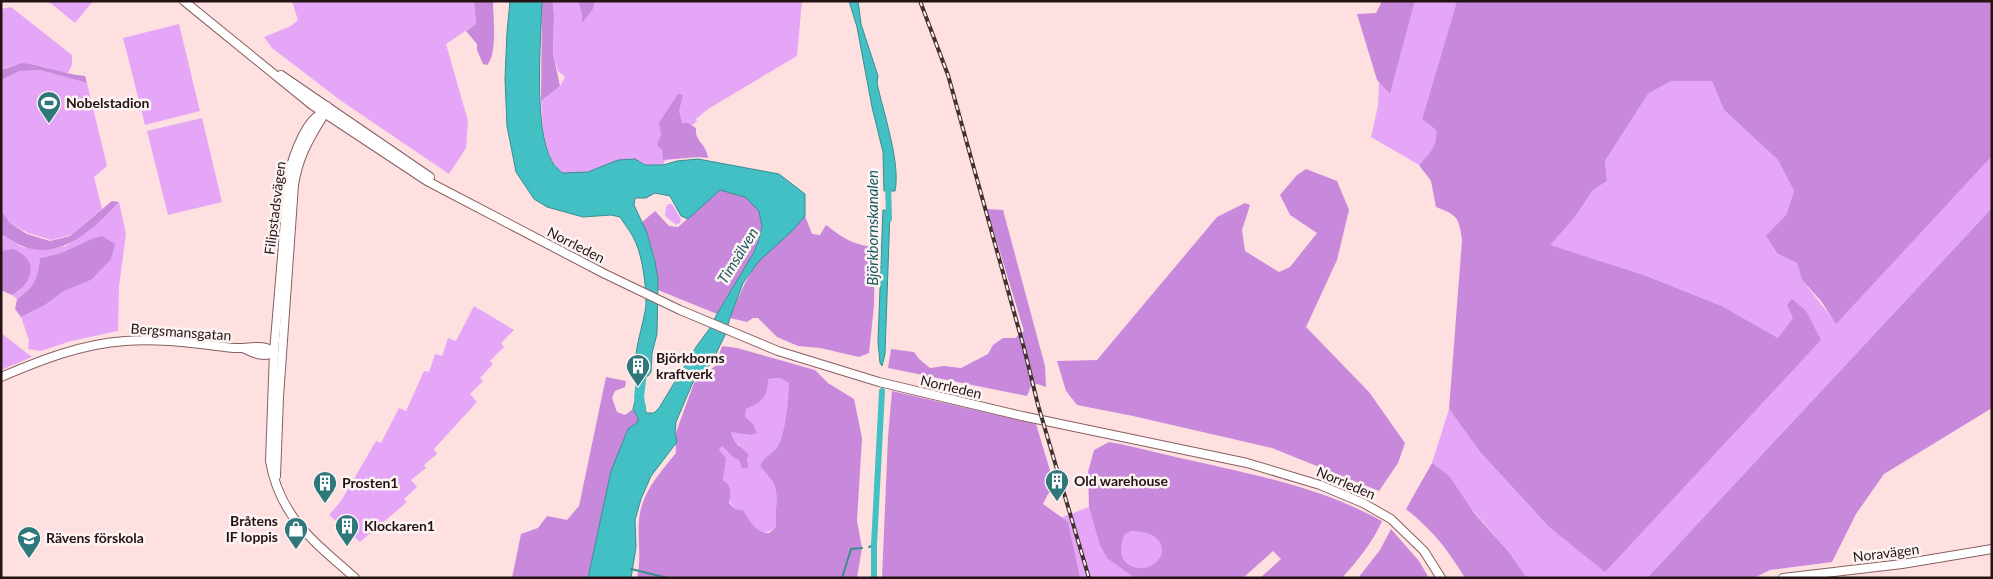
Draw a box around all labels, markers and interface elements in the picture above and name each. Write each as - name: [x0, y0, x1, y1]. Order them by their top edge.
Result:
- sports icon: Nobelstadion: [36, 90, 62, 124]
- place label: Nobelstadion: [66, 94, 150, 111]
- street label: Filipstadsvägen: [260, 160, 289, 256]
- water label: Björkbornskanalen: [863, 170, 881, 286]
- street label: Norrleden: [545, 223, 608, 266]
- water label: Timsälven: [713, 224, 761, 287]
- street label: Bergsmansgatan: [130, 320, 232, 343]
- place label: Björkborns kraftverk: [656, 349, 725, 382]
- building icon: Björkborns kraftverk: [625, 353, 651, 387]
- street label: Norrleden: [919, 371, 983, 402]
- street label: Norrleden: [1314, 463, 1378, 503]
- building icon: Old warehouse: [1044, 468, 1070, 502]
- building icon: Prosten1: [312, 470, 338, 504]
- place label: Old warehouse: [1074, 472, 1168, 489]
- place label: Prosten1: [342, 474, 398, 491]
- place label: Bråtens IF loppis: [226, 512, 278, 545]
- building icon: Klockaren1: [334, 513, 360, 547]
- shop icon: Bråtens IF loppis: [283, 516, 309, 550]
- place label: Klockaren1: [364, 517, 435, 534]
- school or university icon: Rävens förskola: [16, 525, 42, 559]
- place label: Rävens förskola: [46, 529, 144, 546]
- street label: Noravägen: [1852, 540, 1920, 565]

